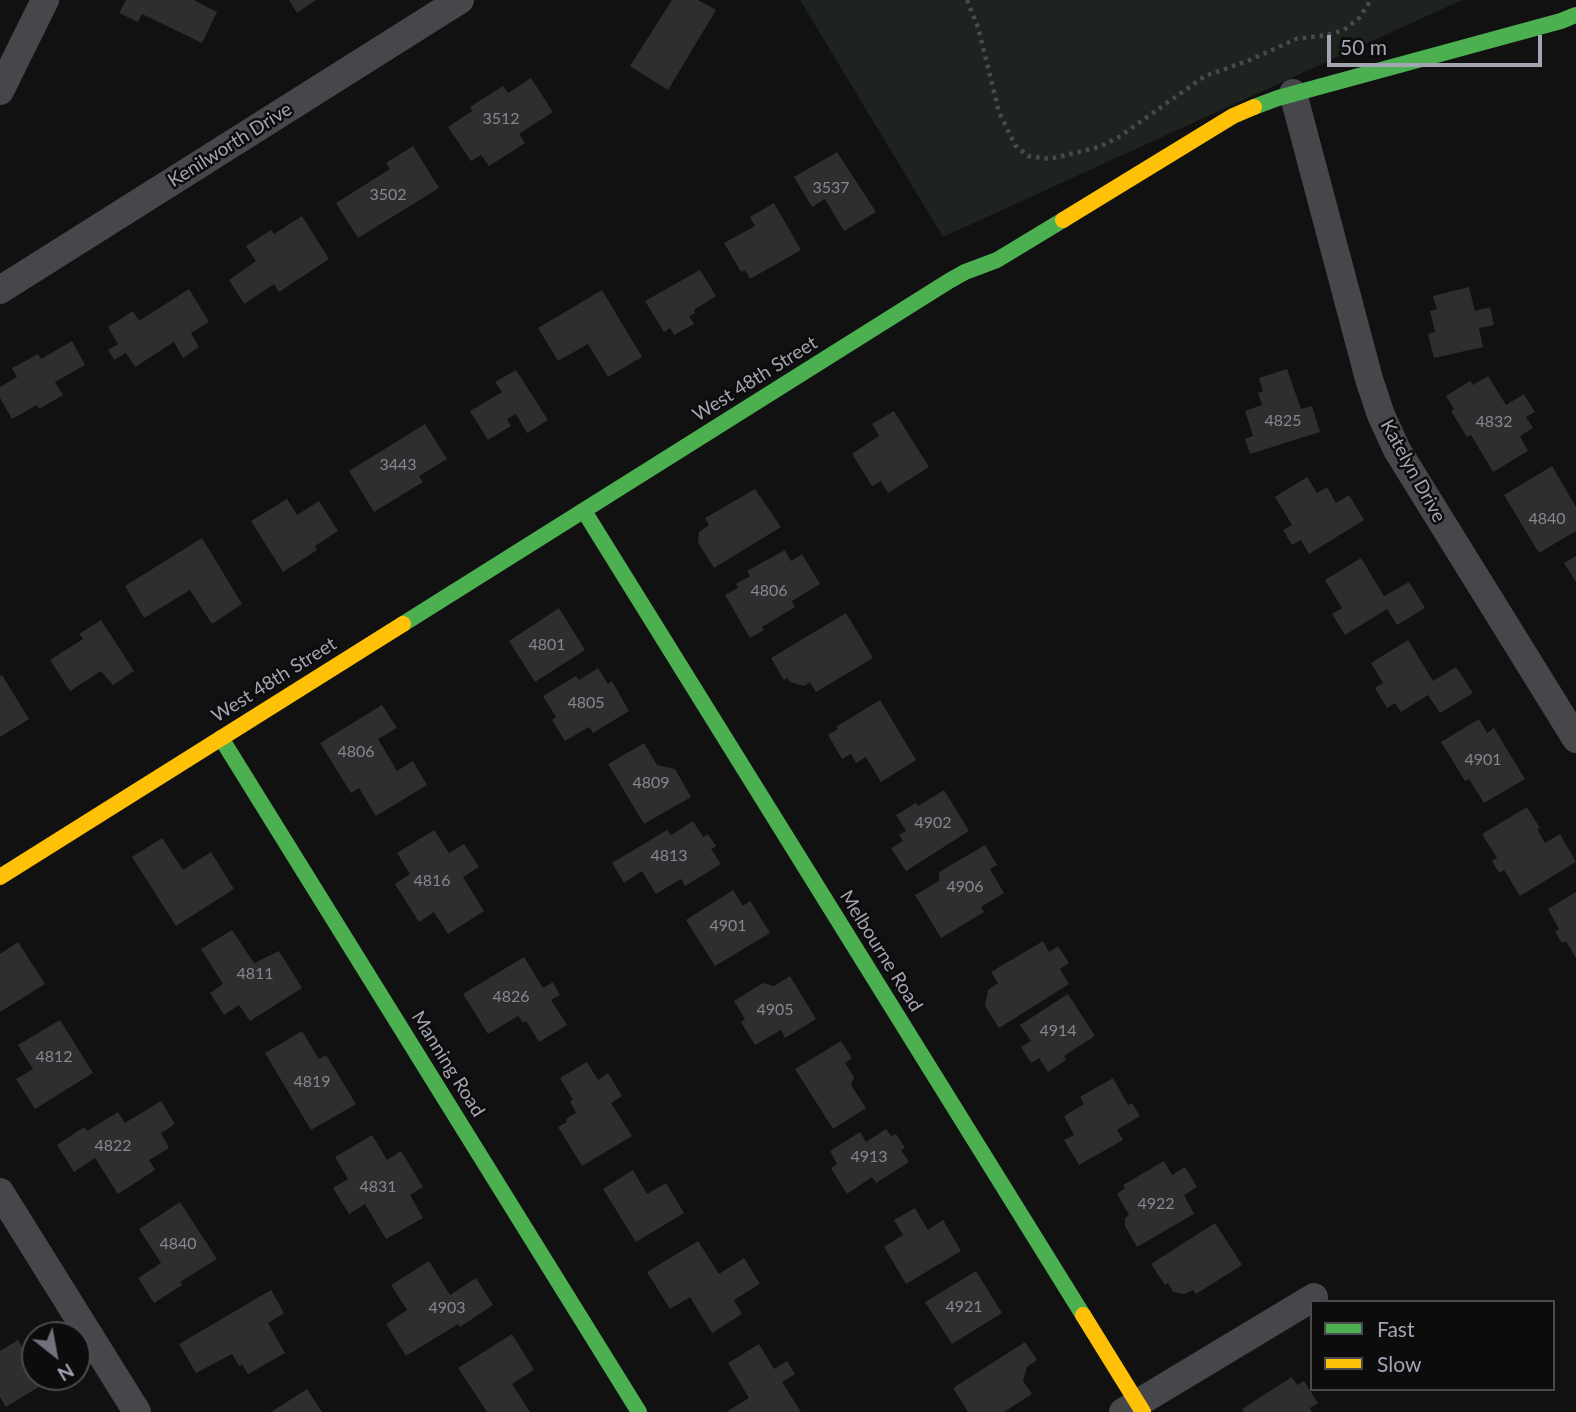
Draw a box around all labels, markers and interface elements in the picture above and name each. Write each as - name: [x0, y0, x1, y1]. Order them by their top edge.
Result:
- scale bar: [1331, 21, 1546, 65]
- text: 50 m: [1340, 34, 1387, 59]
- street label: Kenilworth Drive: [164, 98, 296, 192]
- house number: 3512: [482, 109, 520, 129]
- house number: 3537: [812, 178, 850, 198]
- house number: 3502: [369, 185, 407, 205]
- street label: West 48th Street: [688, 331, 822, 427]
- house number: 4825: [1264, 411, 1302, 431]
- house number: 4832: [1475, 412, 1513, 432]
- street label: Katelyn Drive: [1375, 416, 1451, 526]
- house number: 3443: [379, 455, 417, 475]
- house number: 4840: [1528, 509, 1566, 529]
- house number: 4806: [750, 581, 788, 601]
- street label: West 48th Street: [207, 632, 341, 728]
- house number: 4801: [528, 635, 566, 655]
- house number: 4805: [567, 693, 605, 713]
- house number: 4806: [337, 742, 375, 762]
- house number: 4901: [1464, 750, 1502, 770]
- house number: 4809: [632, 773, 670, 793]
- house number: 4902: [914, 813, 952, 833]
- house number: 4813: [650, 846, 688, 866]
- house number: 4816: [413, 871, 451, 891]
- house number: 4906: [946, 877, 984, 897]
- street label: Melbourne Road: [835, 886, 927, 1016]
- house number: 4901: [709, 916, 747, 936]
- house number: 4811: [236, 964, 274, 984]
- house number: 4826: [492, 987, 530, 1007]
- house number: 4905: [756, 1000, 794, 1020]
- street label: Manning Road: [407, 1007, 489, 1121]
- house number: 4914: [1039, 1021, 1077, 1041]
- house number: 4812: [35, 1047, 73, 1067]
- house number: 4819: [293, 1072, 331, 1092]
- house number: 4822: [94, 1136, 132, 1156]
- house number: 4913: [850, 1147, 888, 1167]
- house number: 4831: [359, 1177, 397, 1197]
- house number: 4922: [1137, 1194, 1175, 1214]
- house number: 4840: [159, 1234, 197, 1254]
- house number: 4921: [945, 1297, 983, 1317]
- house number: 4903: [428, 1298, 466, 1318]
- legend: [1310, 1300, 1555, 1391]
- text: Fast: [1377, 1316, 1414, 1341]
- north arrow: [21, 1321, 91, 1391]
- text: Slow: [1377, 1351, 1421, 1376]
- text: N: [54, 1359, 78, 1386]

